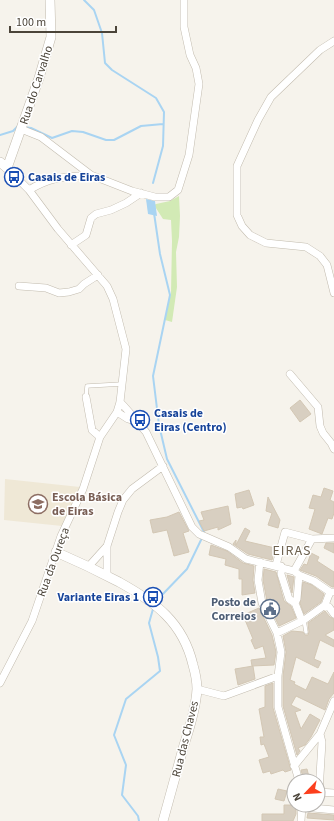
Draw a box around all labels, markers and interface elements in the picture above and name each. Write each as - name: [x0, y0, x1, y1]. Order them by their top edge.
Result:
- scale bar: [10, 8, 116, 34]
- text: 100 m: [16, 14, 46, 31]
- street label: Rua do Carvalho: [16, 43, 57, 127]
- bus stop icon: Casais de Eiras: [3, 166, 25, 188]
- place label: Casais de Eiras: [28, 169, 105, 186]
- place label: Casais de Eiras (Centro): [154, 405, 227, 436]
- bus stop icon: Casais de Eiras (Centro): [129, 409, 151, 431]
- place label: Escola Básica de Eiras: [52, 489, 122, 520]
- school or university icon: Escola Básica de Eiras: [27, 493, 49, 515]
- street label: Rua da Oureça: [33, 525, 74, 599]
- district label: EIRAS: [272, 541, 312, 561]
- bus stop icon: Variante Eiras 1: [142, 586, 164, 608]
- place label: Variante Eiras 1: [56, 589, 139, 606]
- place label: Posto de Correios: [211, 594, 256, 625]
- public building icon: Posto de Correios: [259, 598, 281, 620]
- street label: Rua das Chaves: [168, 699, 203, 779]
- north arrow: [286, 773, 326, 813]
- text: N: [289, 791, 306, 804]

